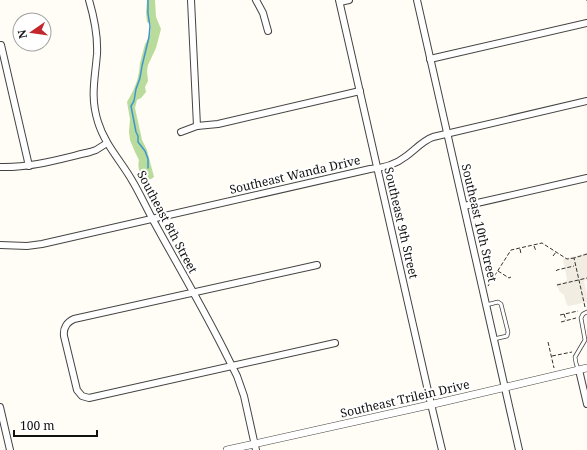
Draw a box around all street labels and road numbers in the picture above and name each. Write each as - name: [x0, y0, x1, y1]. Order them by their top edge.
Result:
- street label: Southeast Wanda Drive: [228, 151, 362, 198]
- street label: Southeast 10th Street: [458, 162, 501, 284]
- street label: Southeast 9th Street: [380, 165, 423, 280]
- street label: Southeast 8th Street: [133, 167, 202, 276]
- street label: Southeast Trilein Drive: [339, 375, 471, 422]

